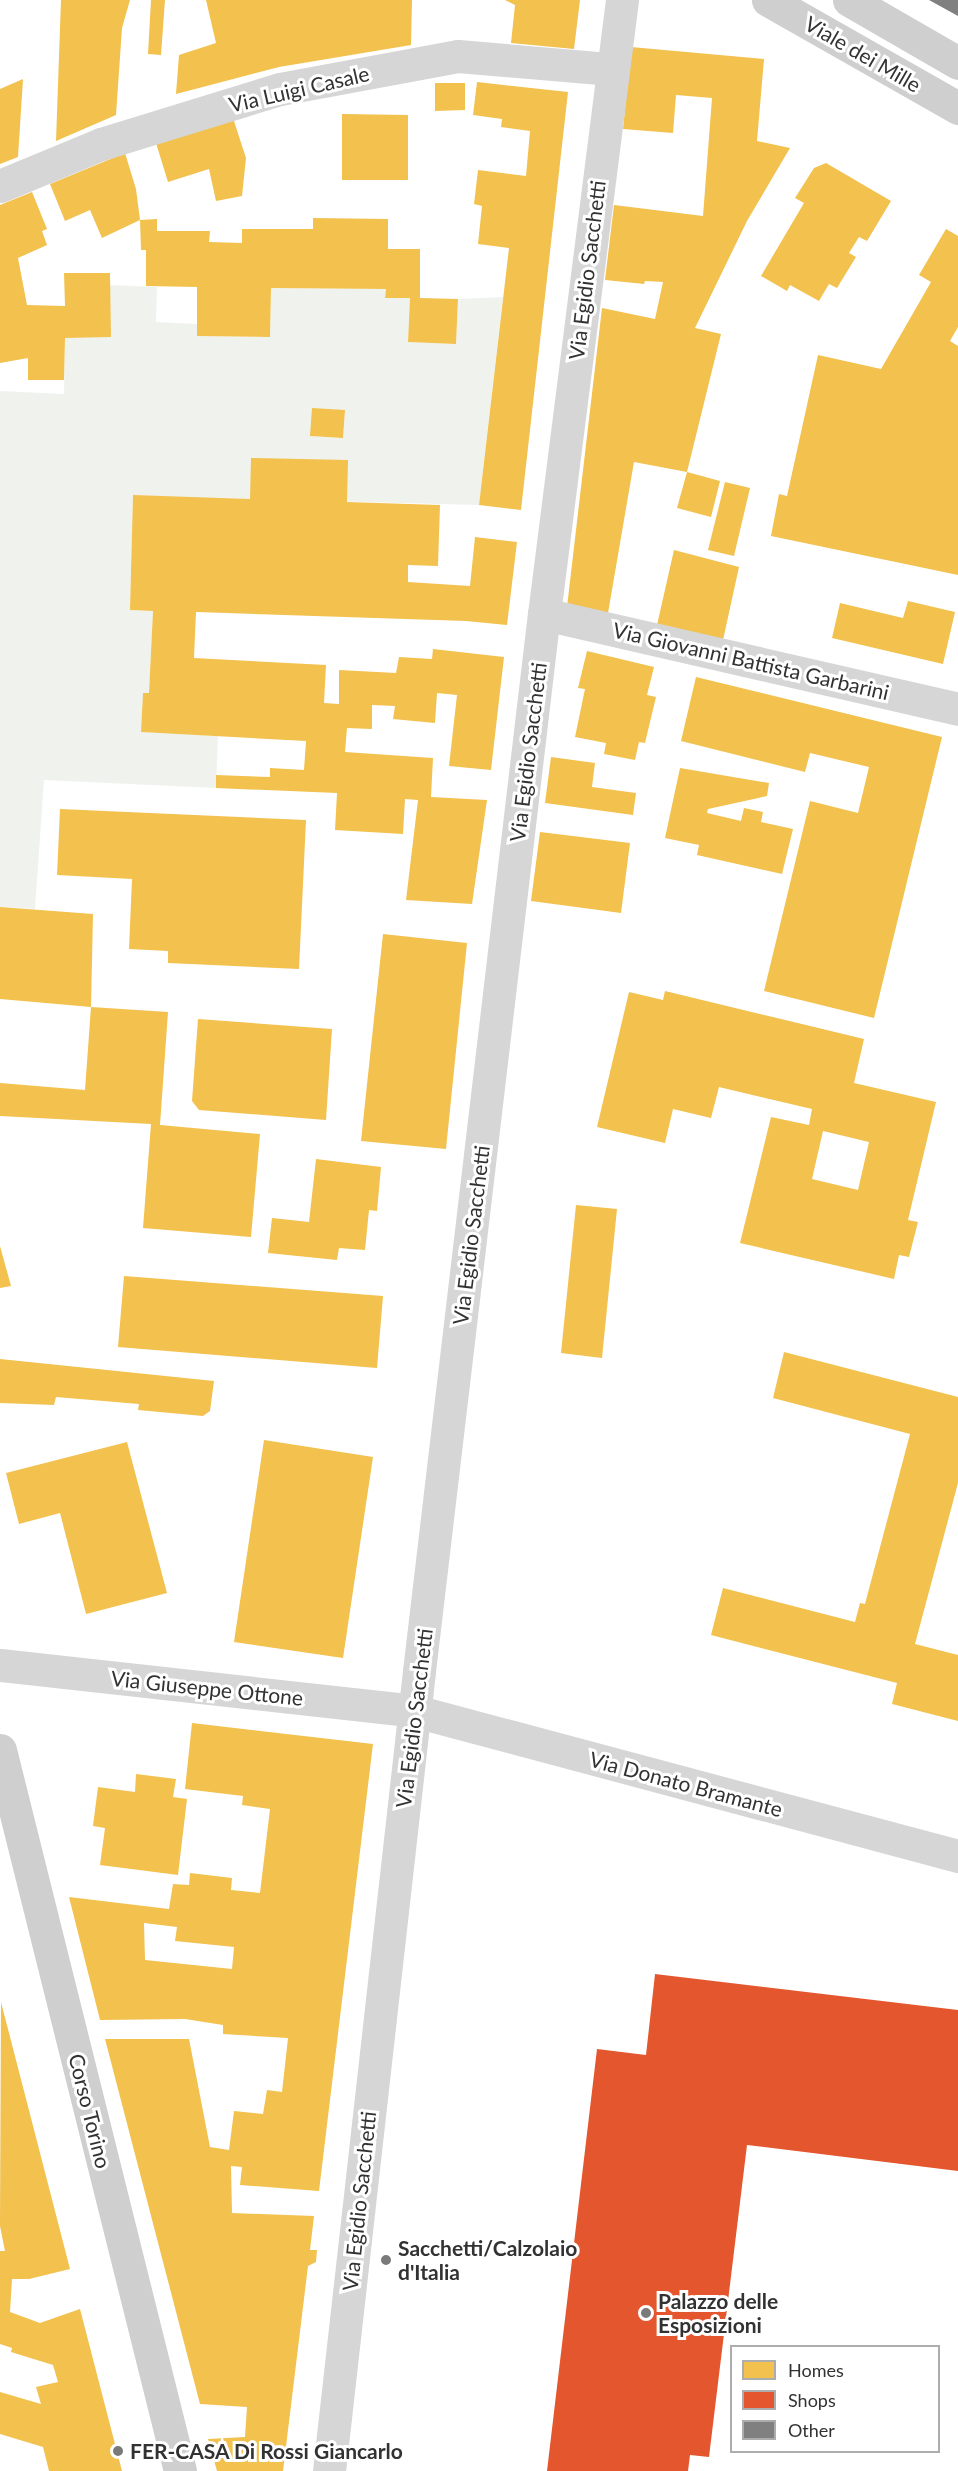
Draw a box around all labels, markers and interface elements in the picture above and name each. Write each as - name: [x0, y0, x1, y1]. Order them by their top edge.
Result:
- street label: Viale dei Mille: [801, 11, 925, 97]
- street label: Via Luigi Casale: [226, 61, 372, 117]
- street label: Via Egidio Sacchetti: [563, 179, 611, 361]
- street label: Via Giovanni Battista Garbarini: [611, 617, 891, 705]
- street label: Via Egidio Sacchetti: [504, 661, 552, 843]
- street label: Via Egidio Sacchetti: [447, 1144, 495, 1326]
- street label: Via Egidio Sacchetti: [390, 1627, 438, 1809]
- street label: Via Giuseppe Ottone: [110, 1665, 304, 1711]
- street label: Via Donato Bramante: [587, 1746, 785, 1822]
- street label: Corso Torino: [64, 2051, 116, 2171]
- street label: Via Egidio Sacchetti: [337, 2110, 381, 2292]
- place label: Sacchetti/Calzolaio d'Italia: [398, 2235, 577, 2285]
- marker: Sacchetti/Calzolaio d'Italia: [379, 2253, 393, 2267]
- place label: Palazzo delle Esposizioni: [658, 2288, 778, 2338]
- marker: Palazzo delle Esposizioni: [639, 2306, 653, 2320]
- legend: [730, 2345, 940, 2453]
- text: Homes: [788, 2359, 844, 2381]
- text: Shops: [788, 2389, 836, 2411]
- text: Other: [788, 2419, 835, 2441]
- place label: FER-CASA Di Rossi Giancarlo: [130, 2438, 404, 2464]
- marker: FER-CASA Di Rossi Giancarlo: [111, 2444, 125, 2458]

